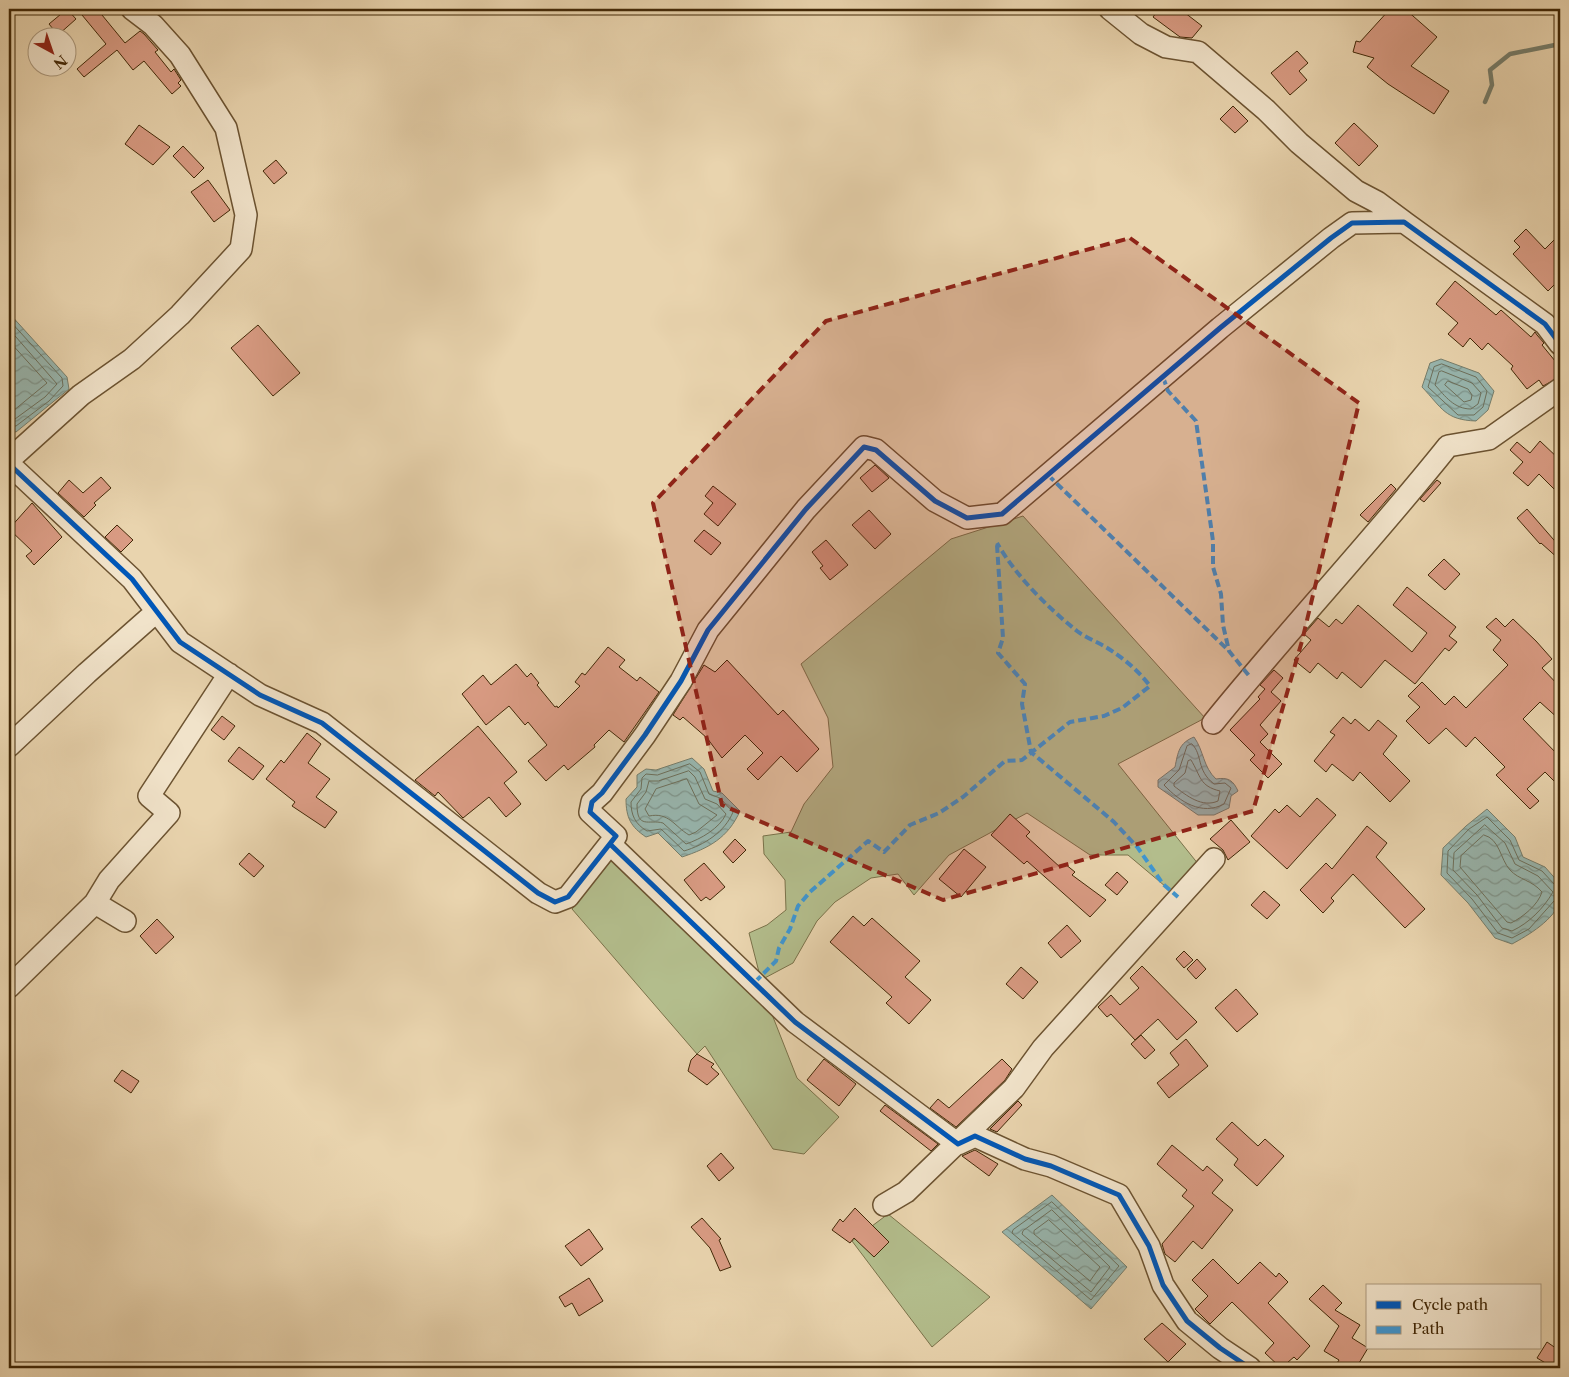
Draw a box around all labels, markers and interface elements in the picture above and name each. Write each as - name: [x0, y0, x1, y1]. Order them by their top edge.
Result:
- north arrow: [28, 28, 78, 78]
- text: N: [50, 51, 71, 73]
- legend: [1366, 1284, 1542, 1350]
- text: Cycle path: [1412, 1295, 1489, 1314]
- text: Path: [1412, 1319, 1445, 1338]

